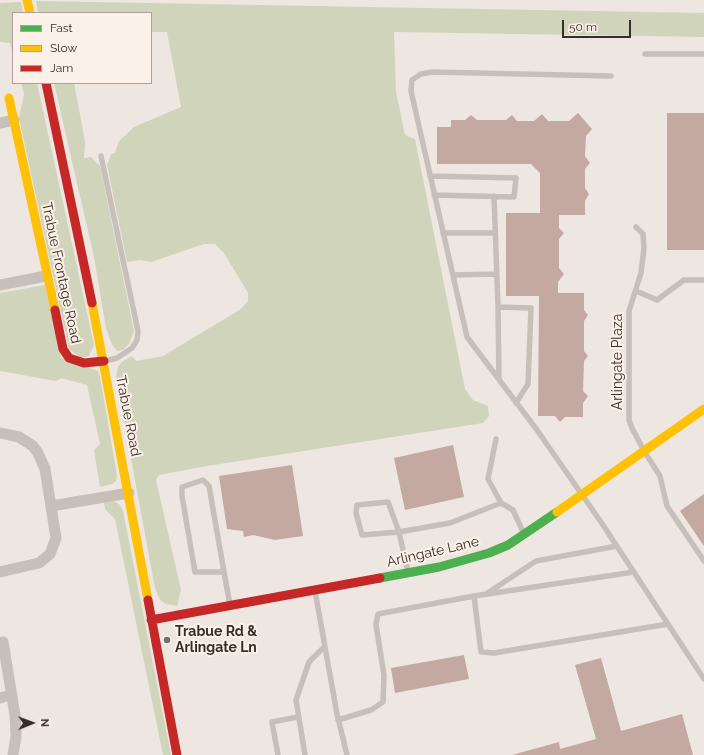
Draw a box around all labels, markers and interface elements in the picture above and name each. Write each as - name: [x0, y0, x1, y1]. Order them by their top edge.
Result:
- legend: [12, 12, 152, 84]
- scale bar: [564, 12, 633, 38]
- text: 50 m: [569, 20, 597, 34]
- text: Fast: [50, 21, 73, 35]
- text: Slow: [50, 41, 77, 55]
- text: Jam: [50, 61, 73, 75]
- street label: Trabue Frontage Road: [38, 201, 84, 345]
- street label: Arlingate Plaza: [610, 314, 626, 410]
- street label: Trabue Road: [112, 374, 144, 458]
- street label: Arlingate Lane: [385, 533, 481, 571]
- place label: Trabue Rd & Arlingate Ln: [175, 624, 257, 656]
- marker: Trabue Rd & Arlingate Ln: [162, 635, 172, 645]
- north arrow: [12, 703, 52, 743]
- text: N: [38, 718, 51, 727]

